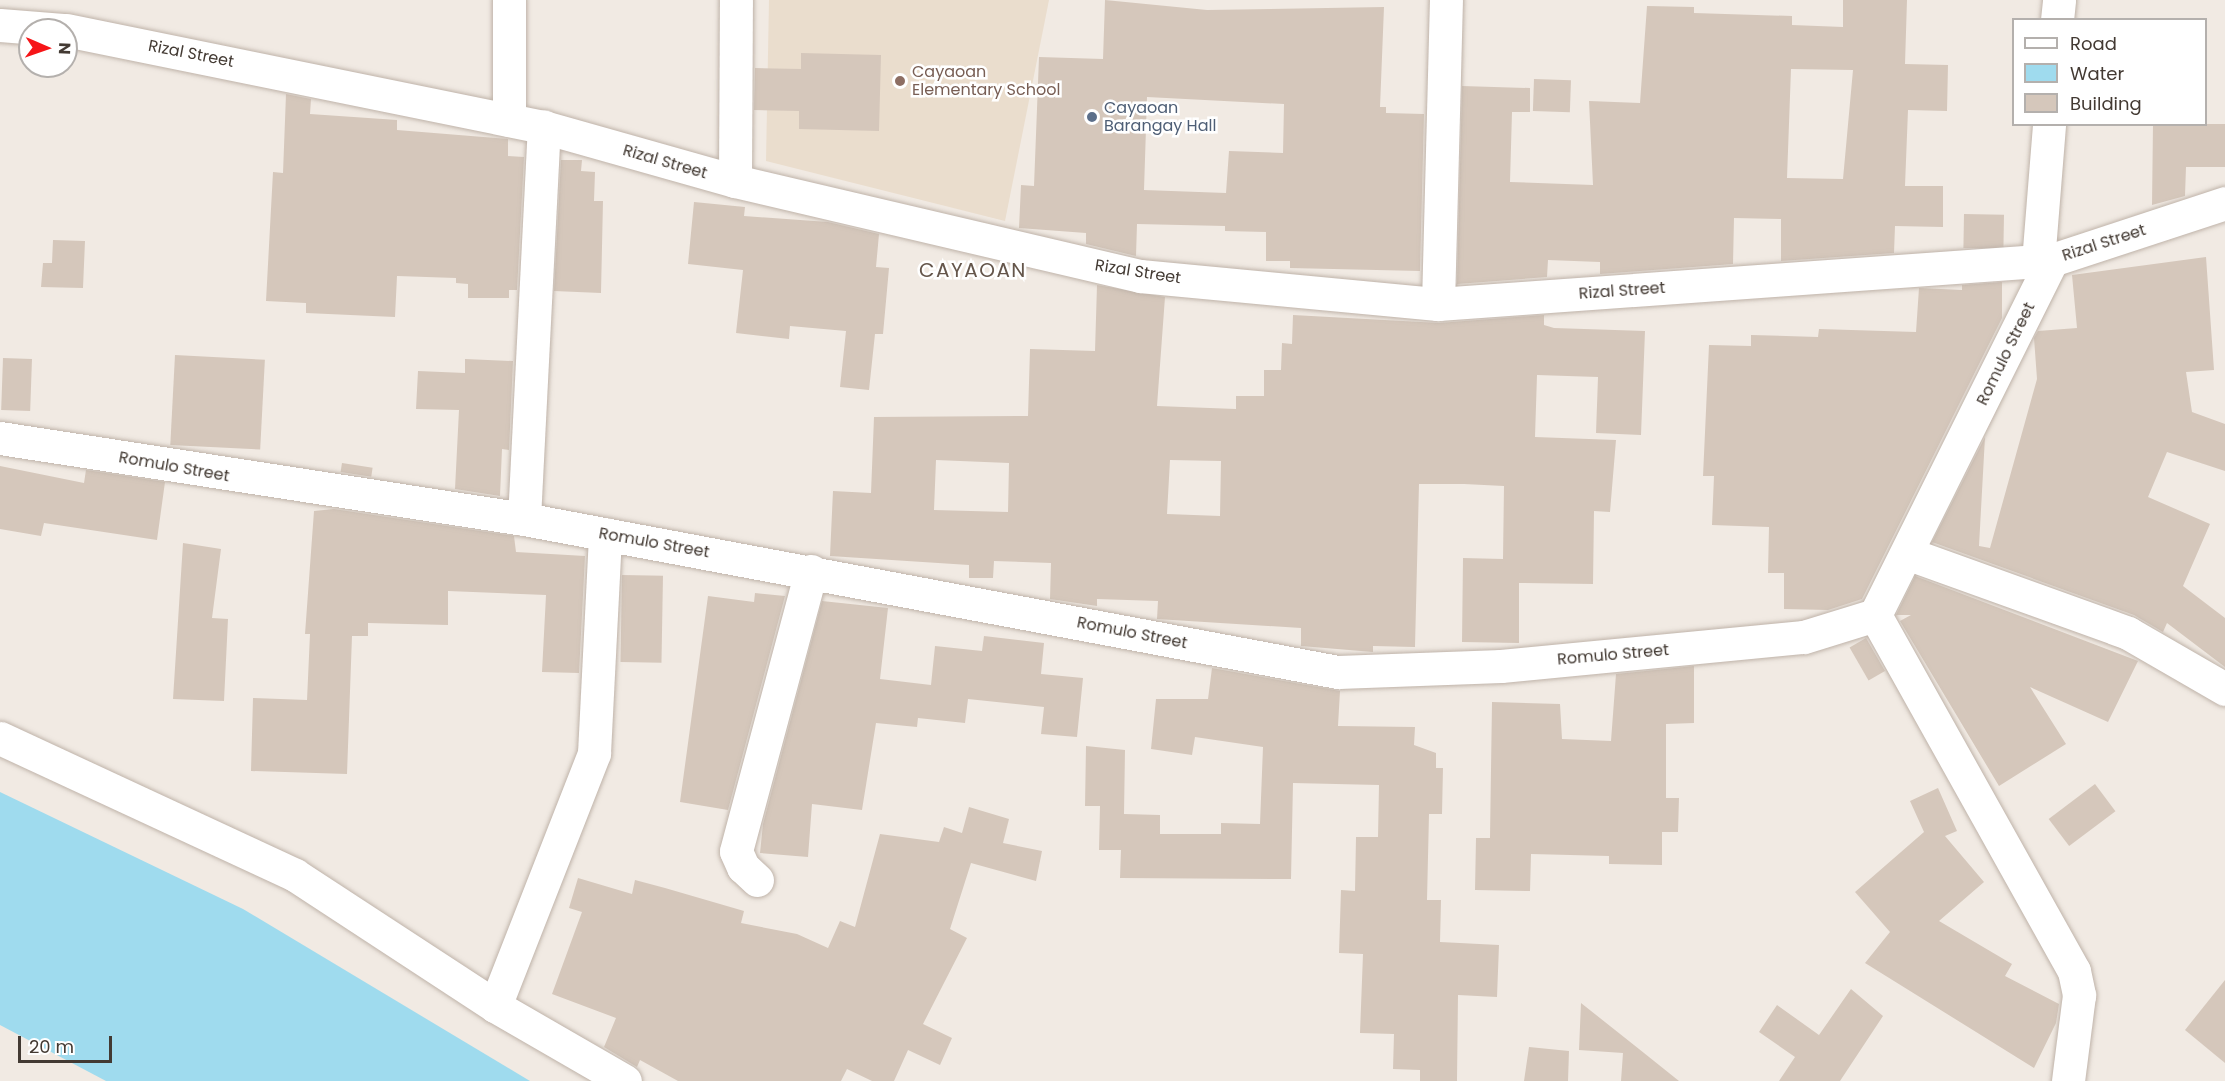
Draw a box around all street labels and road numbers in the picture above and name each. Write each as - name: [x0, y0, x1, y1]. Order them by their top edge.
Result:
- street label: Rizal Street: [147, 36, 235, 72]
- street label: Rizal Street: [621, 141, 709, 183]
- street label: Rizal Street: [2060, 220, 2148, 266]
- street label: Rizal Street: [1094, 256, 1182, 288]
- street label: Rizal Street: [1578, 278, 1666, 304]
- street label: Romulo Street: [1973, 299, 2039, 409]
- street label: Romulo Street: [117, 448, 231, 486]
- street label: Romulo Street: [597, 524, 711, 562]
- street label: Romulo Street: [1075, 613, 1189, 653]
- street label: Romulo Street: [1556, 641, 1670, 669]

